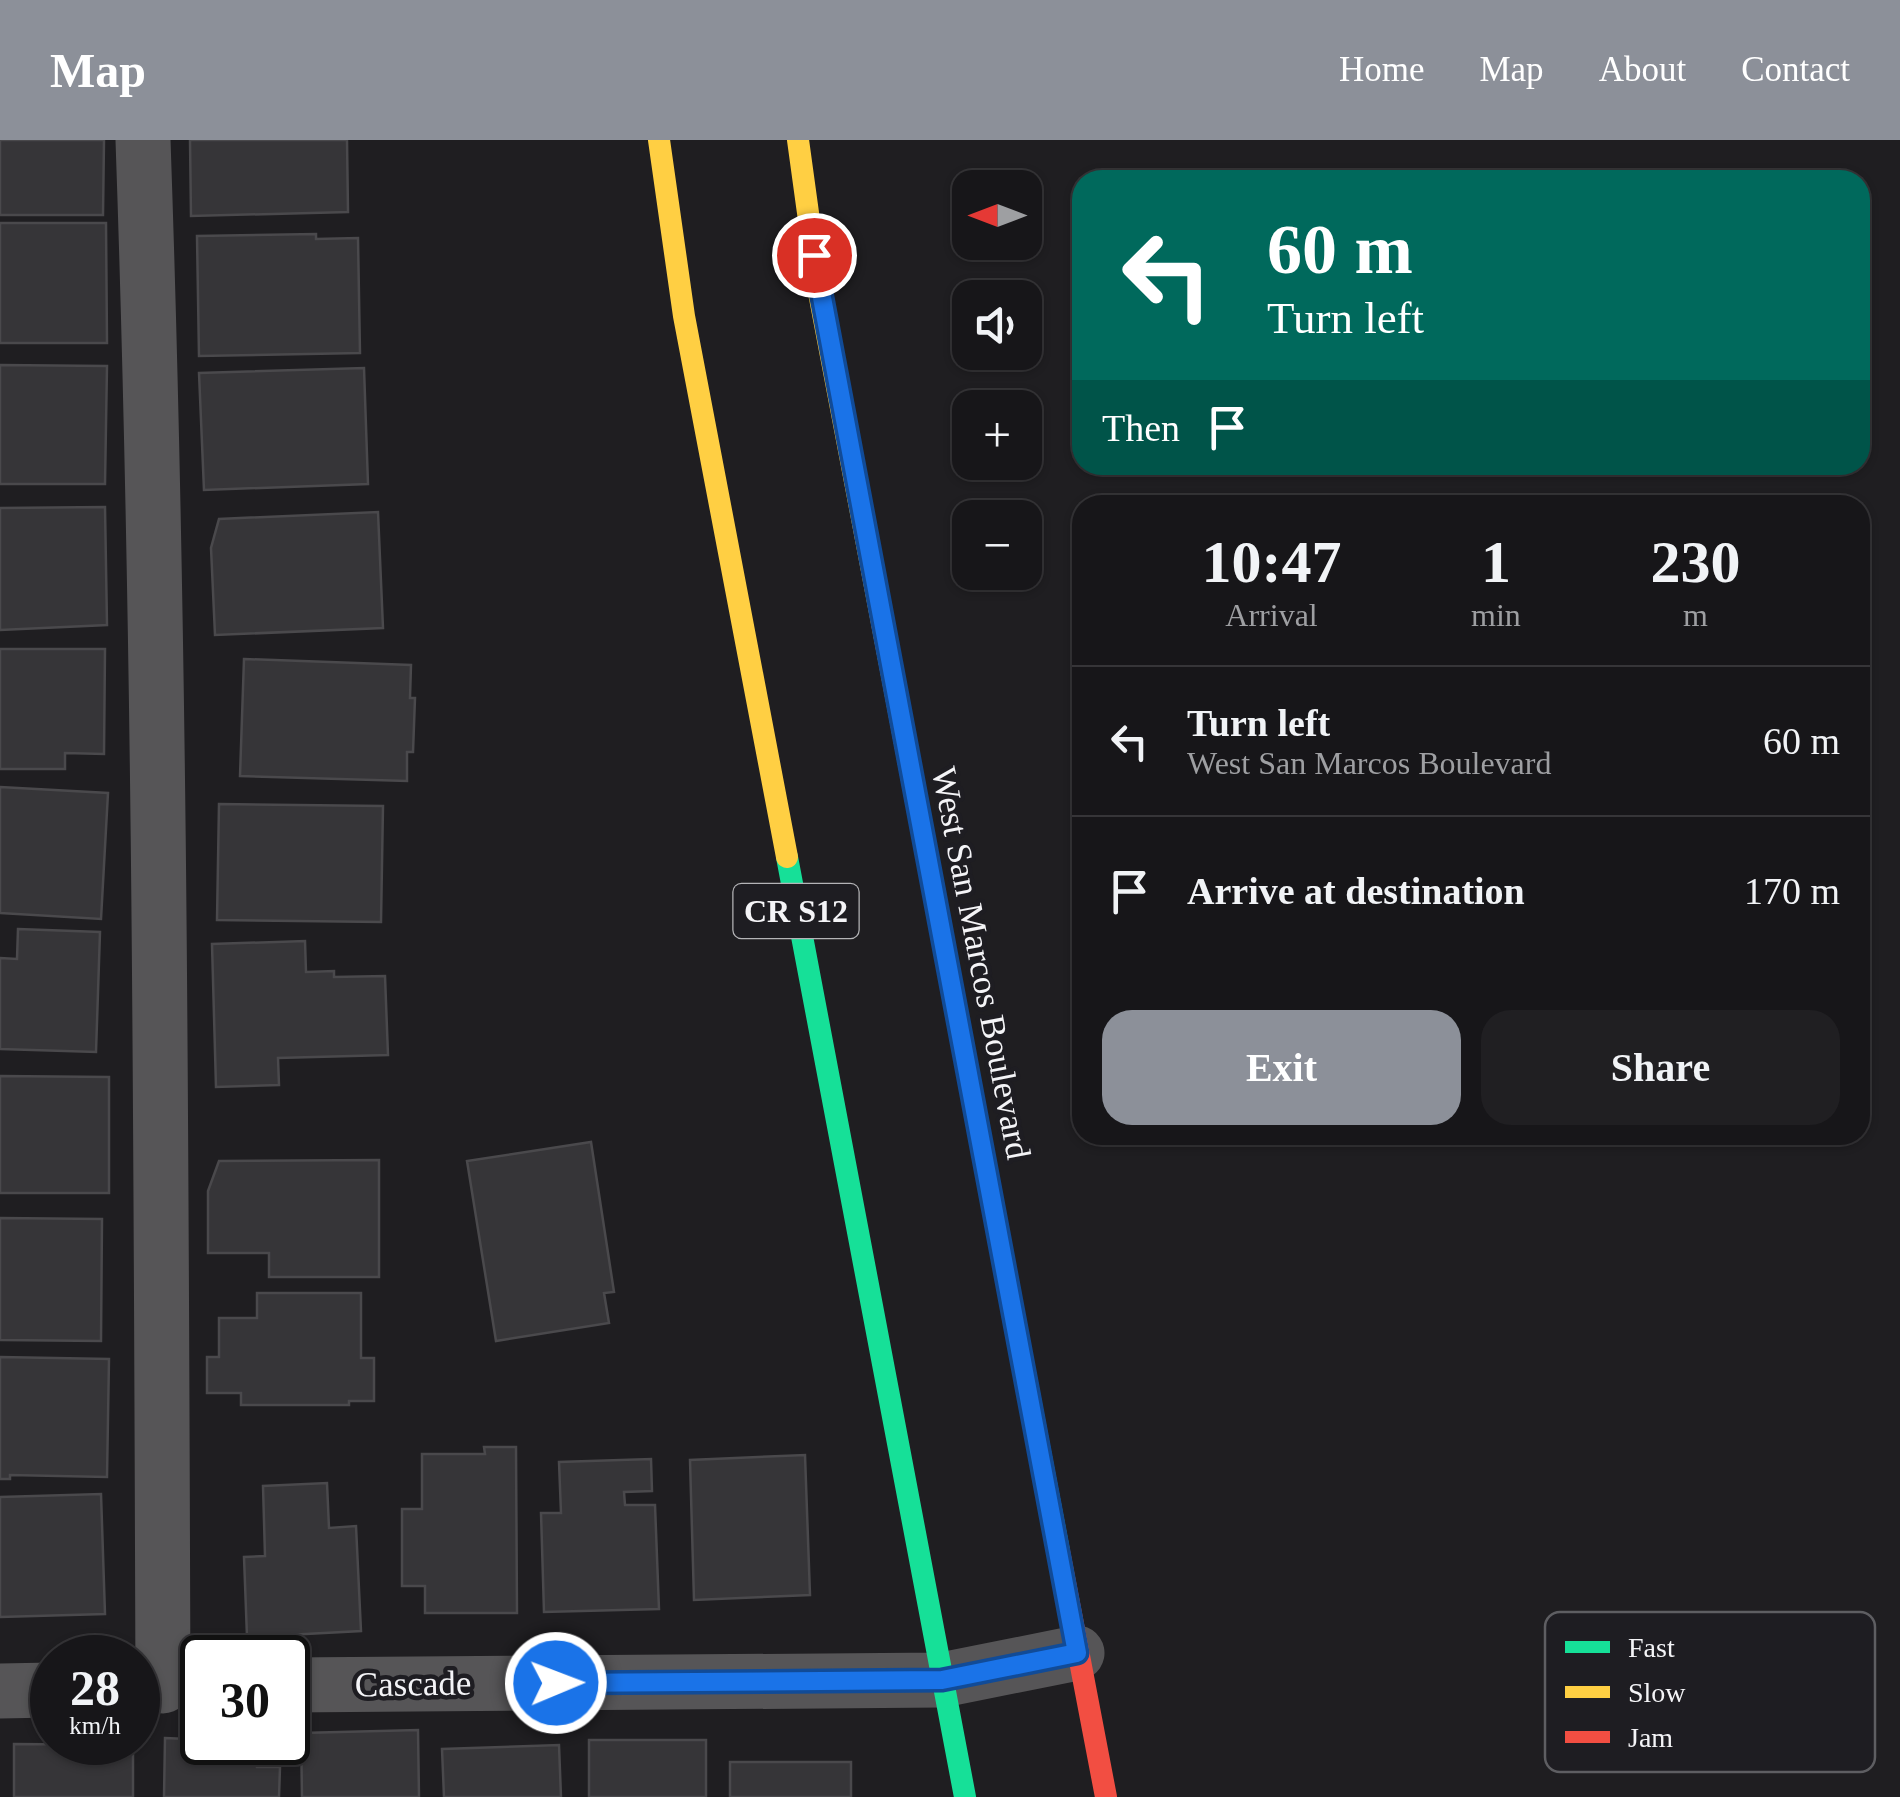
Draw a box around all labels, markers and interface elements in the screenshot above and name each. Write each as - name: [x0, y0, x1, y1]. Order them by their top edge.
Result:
- text: Map: [50, 44, 146, 97]
- text: Home: [1339, 50, 1424, 89]
- text: Map: [1479, 50, 1544, 89]
- text: About: [1599, 50, 1686, 89]
- text: Contact: [1741, 50, 1850, 89]
- north arrow: [952, 170, 1042, 260]
- map controls: [952, 170, 1042, 590]
- icon: left: [1102, 210, 1232, 340]
- text: 60 m: [1267, 211, 1413, 288]
- pin: [772, 213, 857, 298]
- icon: arrive: [787, 228, 842, 283]
- button: sound: [952, 280, 1042, 370]
- text: Turn left: [1267, 293, 1424, 343]
- button: +: [952, 390, 1042, 480]
- icon: arrive: [1200, 400, 1255, 455]
- text: Then: [1102, 407, 1180, 449]
- button: −: [952, 500, 1042, 590]
- text: 10:47: [1202, 529, 1342, 595]
- text: 1: [1481, 529, 1511, 595]
- text: 230: [1650, 529, 1740, 595]
- text: Arrival: [1225, 597, 1318, 633]
- text: min: [1471, 597, 1521, 633]
- text: m: [1683, 597, 1708, 633]
- text: Turn left: [1187, 702, 1330, 744]
- icon: left: [1102, 714, 1157, 769]
- text: 60 m: [1763, 720, 1840, 762]
- text: West San Marcos Boulevard: [1187, 745, 1551, 781]
- street label: West San Marcos Boulevard: [924, 764, 1038, 1163]
- icon: arrive: [1102, 864, 1157, 919]
- text: Arrive at destination: [1187, 870, 1525, 912]
- text: 170 m: [1744, 870, 1840, 912]
- road number: CR S12: [734, 884, 858, 938]
- button: Exit: [1102, 1010, 1461, 1125]
- button: Share: [1481, 1010, 1840, 1125]
- legend: [1545, 1612, 1875, 1772]
- position arrow: [504, 1631, 608, 1735]
- text: Fast: [1628, 1632, 1675, 1663]
- speed limit sign: 30: [180, 1635, 310, 1765]
- text: 28: [70, 1660, 120, 1716]
- street label: Cascade: [354, 1663, 472, 1705]
- text: Slow: [1628, 1677, 1686, 1708]
- text: km/h: [69, 1712, 121, 1739]
- text: Jam: [1628, 1722, 1673, 1753]

